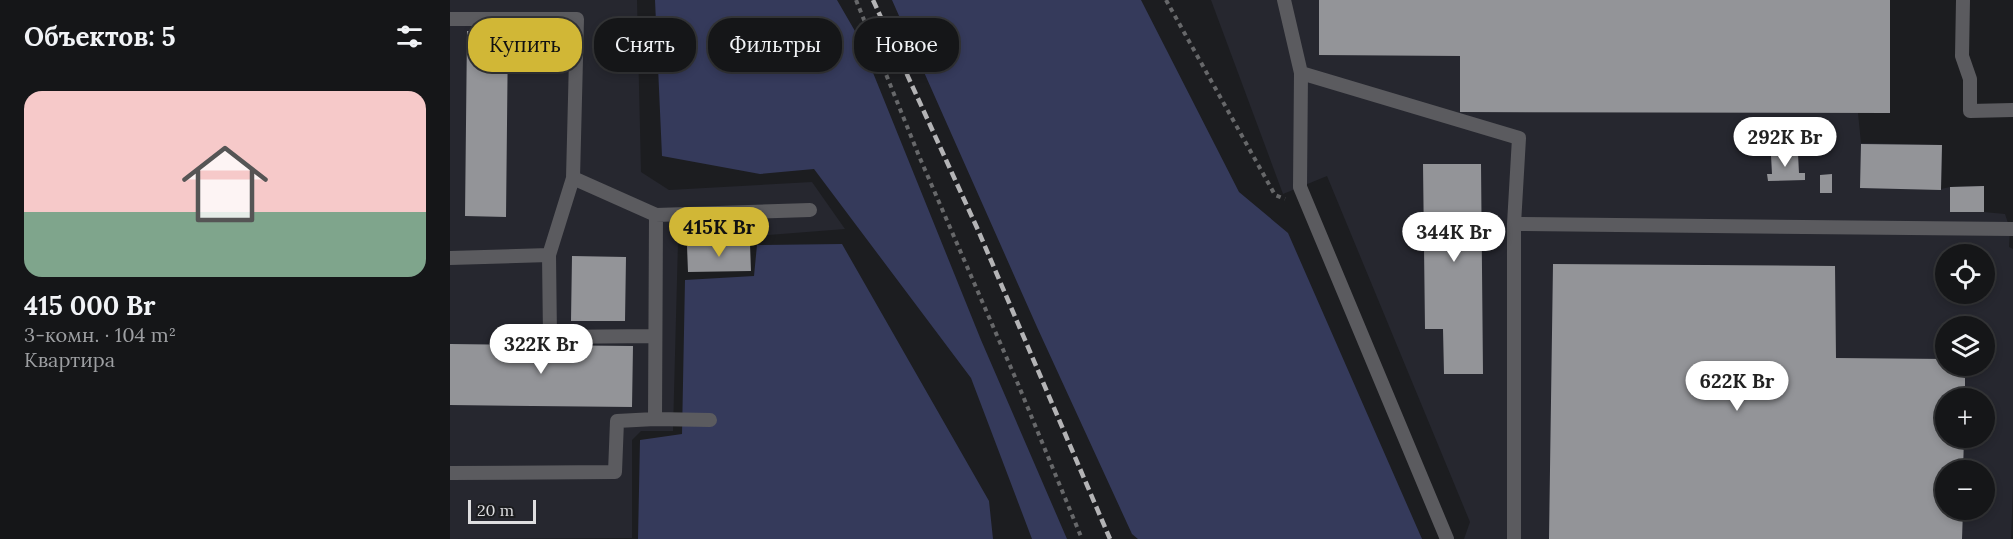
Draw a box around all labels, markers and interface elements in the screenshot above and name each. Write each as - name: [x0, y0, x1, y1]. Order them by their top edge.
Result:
- chip: Купить: [468, 18, 582, 72]
- chip: Снять: [594, 18, 696, 72]
- chip: Фильтры: [708, 18, 842, 72]
- chip: Новое: [854, 18, 959, 72]
- text: Объектов: 5: [24, 20, 176, 53]
- icon: filters: [393, 20, 426, 53]
- pin: 292K Br: [1730, 117, 1840, 168]
- text: 292K Br: [1748, 124, 1822, 149]
- icon: home: [171, 130, 279, 238]
- pin: 415K Br: [664, 207, 774, 258]
- pin: 344K Br: [1399, 212, 1509, 263]
- text: 415K Br: [683, 214, 755, 239]
- text: 344K Br: [1416, 219, 1492, 244]
- map controls: [1935, 244, 1995, 520]
- button: locate: [1935, 244, 1995, 304]
- text: 415 000 Br: [24, 289, 155, 322]
- button: layers: [1935, 316, 1995, 376]
- text: 3-комн. · 104 m²: [24, 322, 176, 347]
- pin: 322K Br: [486, 324, 596, 375]
- text: 322K Br: [504, 331, 578, 356]
- text: Квартира: [24, 347, 115, 372]
- pin: 622K Br: [1682, 361, 1792, 412]
- text: 622K Br: [1700, 368, 1774, 393]
- button: +: [1935, 388, 1995, 448]
- button: −: [1935, 460, 1995, 520]
- scale bar: [468, 497, 536, 524]
- text: 20 m: [477, 500, 514, 520]

